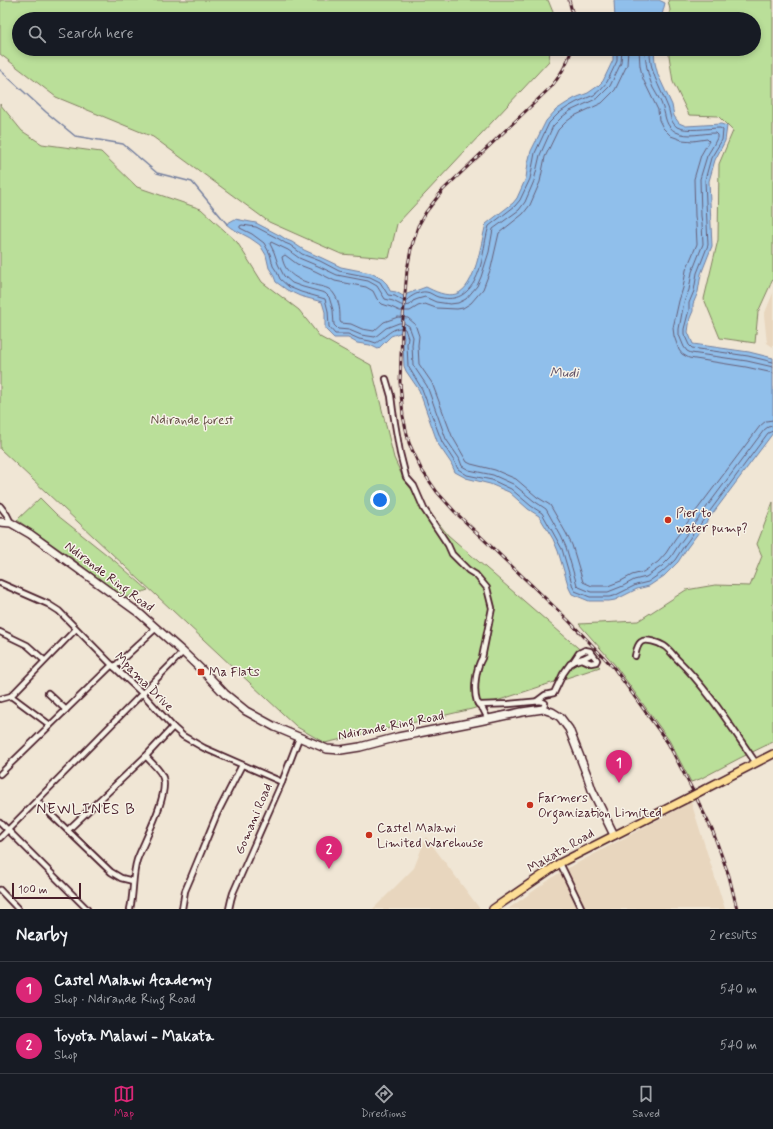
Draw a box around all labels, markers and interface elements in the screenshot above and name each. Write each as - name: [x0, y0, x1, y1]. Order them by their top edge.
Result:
- search box: [12, 12, 761, 56]
- icon: search: [26, 23, 48, 45]
- text: Search here: [58, 24, 134, 44]
- water label: Mudi: [550, 364, 580, 382]
- park label: Ndirande forest: [151, 412, 233, 431]
- your location: [370, 490, 390, 510]
- place label: Pier to water pump?: [676, 505, 748, 537]
- marker: Pier to water pump?: [663, 515, 673, 525]
- street label: Ndirande Ring Road: [60, 538, 157, 618]
- street label: Mpama Drive: [111, 649, 177, 715]
- place label: Ma Flats: [209, 664, 260, 681]
- marker: Ma Flats: [196, 667, 206, 677]
- street label: Ndirande Ring Road: [337, 707, 446, 747]
- pin: 1: [606, 750, 632, 783]
- street label: Gomani Road: [231, 781, 277, 857]
- place label: Farmers Organization Limited: [538, 790, 662, 824]
- district label: NEWLINES B: [36, 800, 136, 820]
- marker: Farmers Organization Limited: [525, 800, 535, 810]
- place label: Castel Malawi Limited Warehouse: [377, 820, 483, 852]
- street label: Makata Road: [525, 825, 597, 877]
- marker: Castel Malawi Limited Warehouse: [364, 830, 374, 840]
- pin: 2: [316, 836, 342, 869]
- scale bar: [12, 881, 81, 900]
- text: 100 m: [18, 883, 48, 897]
- text: Nearby: [16, 924, 68, 946]
- text: 2 results: [710, 927, 757, 944]
- text: Castel Malawi Academy: [54, 971, 212, 991]
- text: 1: [26, 981, 32, 998]
- text: 540 m: [720, 981, 757, 998]
- text: Shop · Ndirande Ring Road: [54, 991, 196, 1008]
- text: Toyota Malawi - Makata: [54, 1027, 214, 1047]
- text: 2: [26, 1037, 32, 1054]
- text: 540 m: [720, 1037, 757, 1054]
- text: Shop: [54, 1047, 78, 1064]
- tab: Map: [113, 1083, 135, 1121]
- tab: Directions: [361, 1083, 406, 1121]
- tab: Saved: [632, 1083, 660, 1121]

